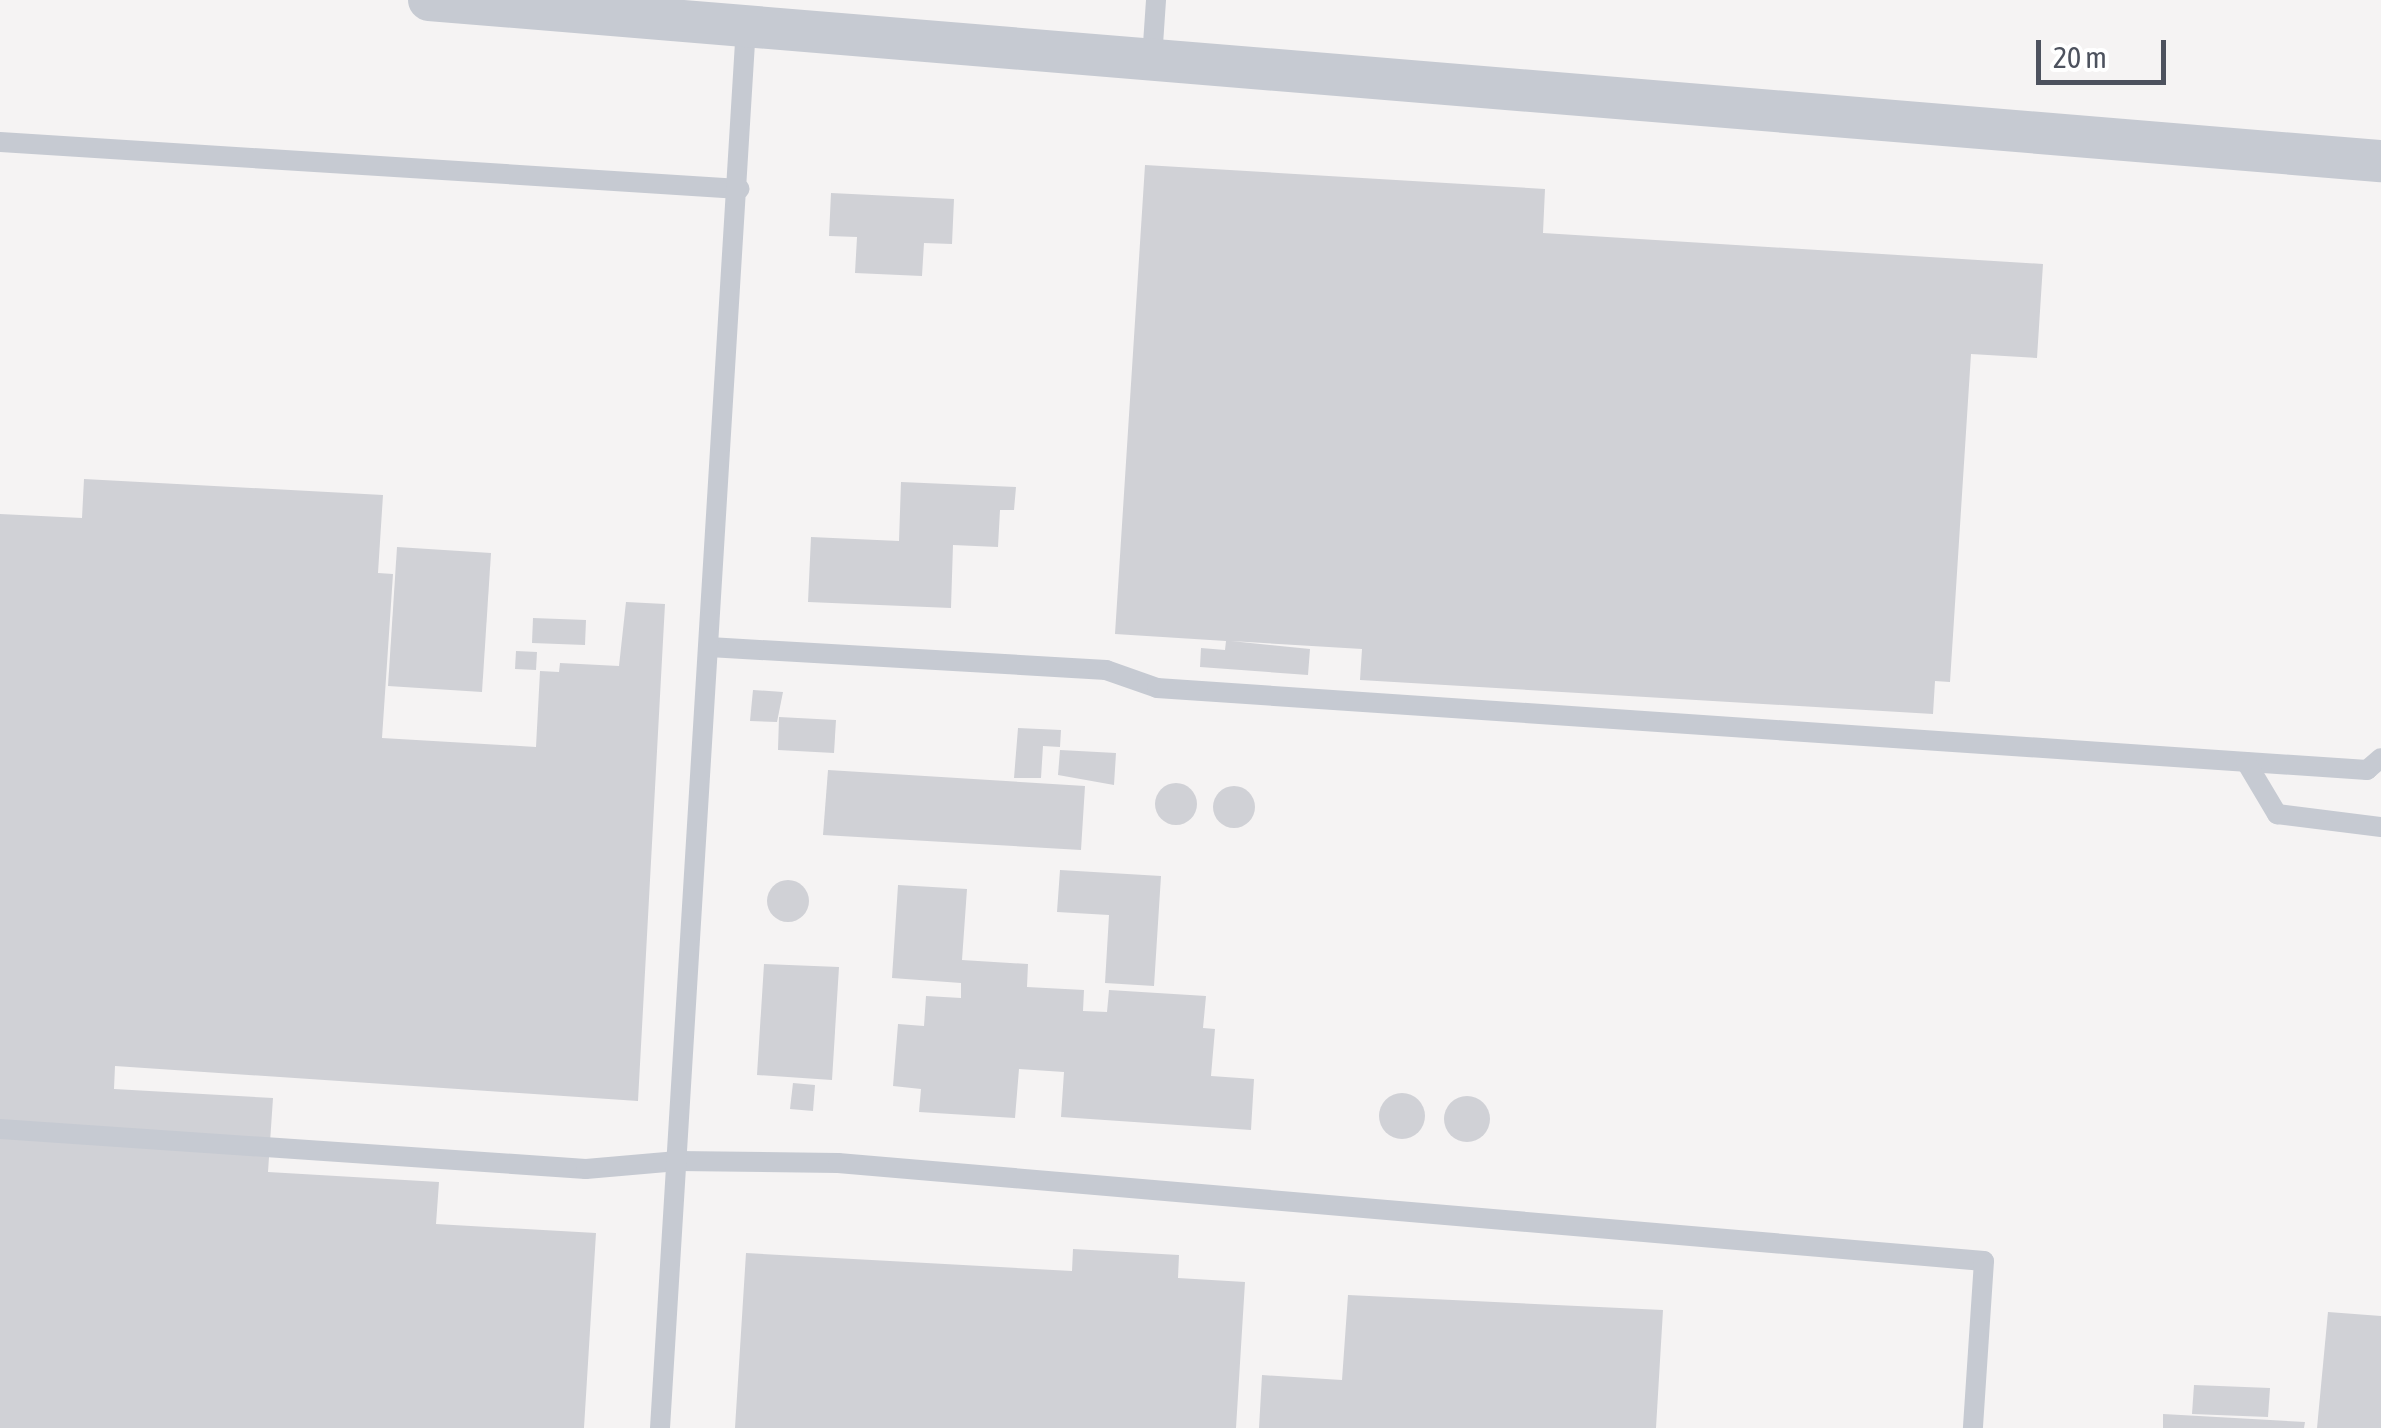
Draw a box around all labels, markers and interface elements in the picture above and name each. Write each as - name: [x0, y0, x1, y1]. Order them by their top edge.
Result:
- scale bar: [2041, 20, 2171, 82]
- text: 20 m: [2053, 40, 2107, 74]

